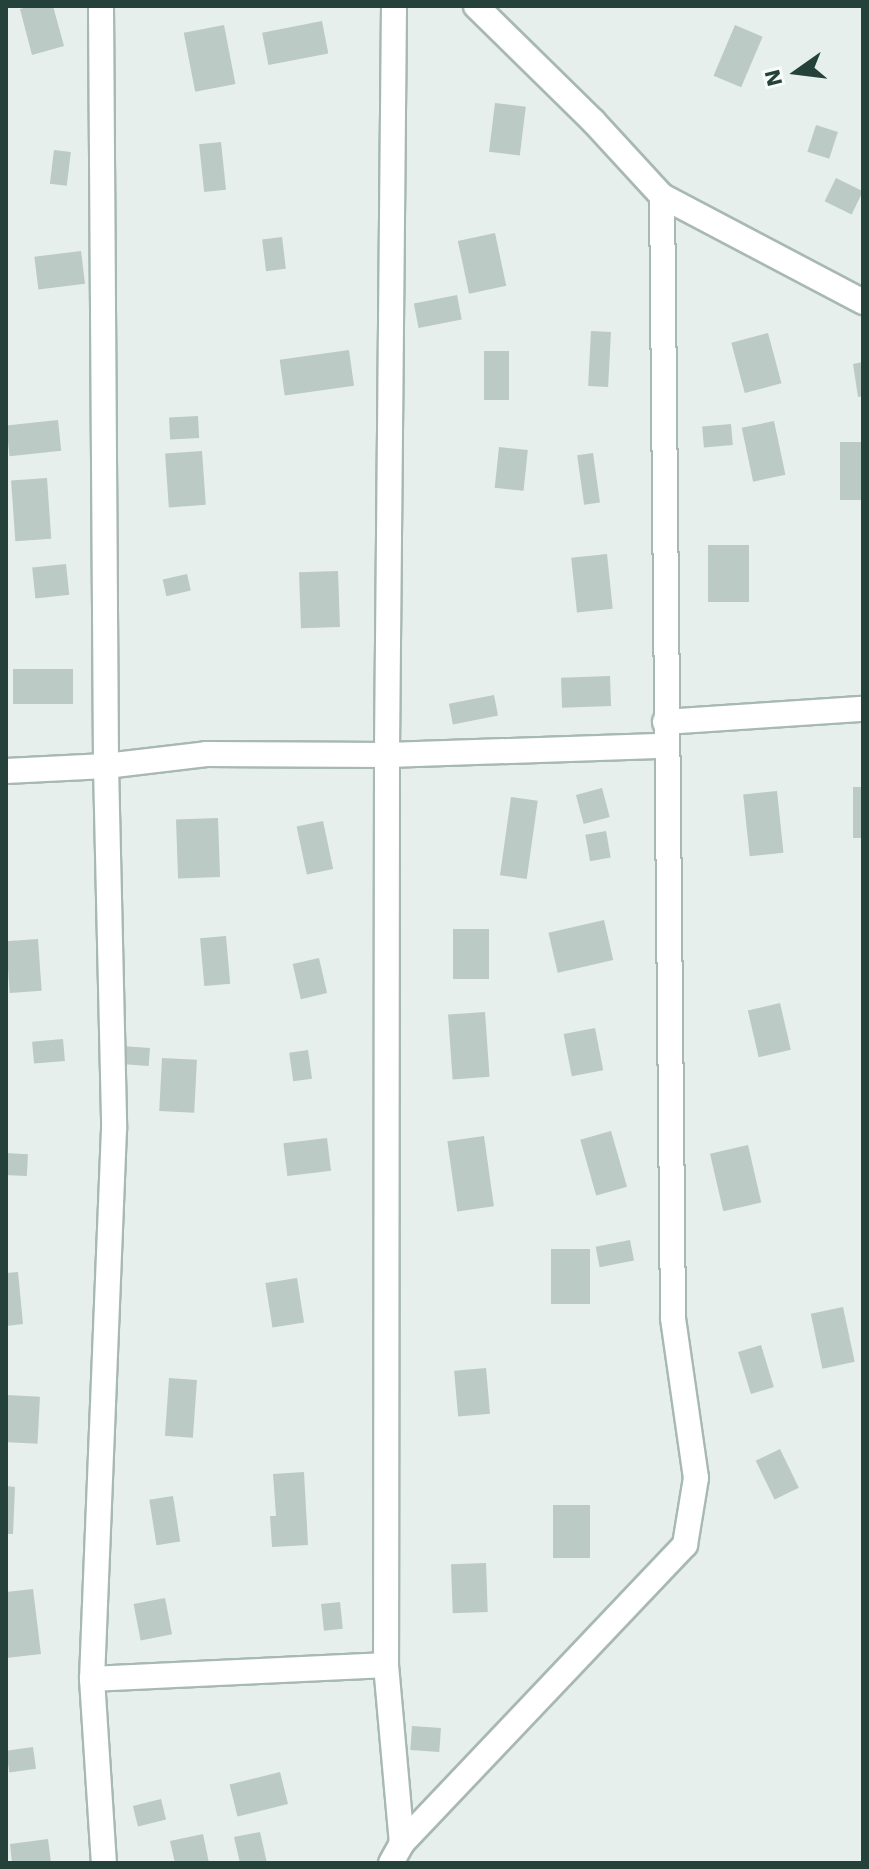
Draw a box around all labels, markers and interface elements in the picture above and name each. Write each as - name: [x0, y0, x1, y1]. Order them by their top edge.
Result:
- north arrow: [757, 32, 837, 112]
- text: N: [759, 67, 787, 89]

